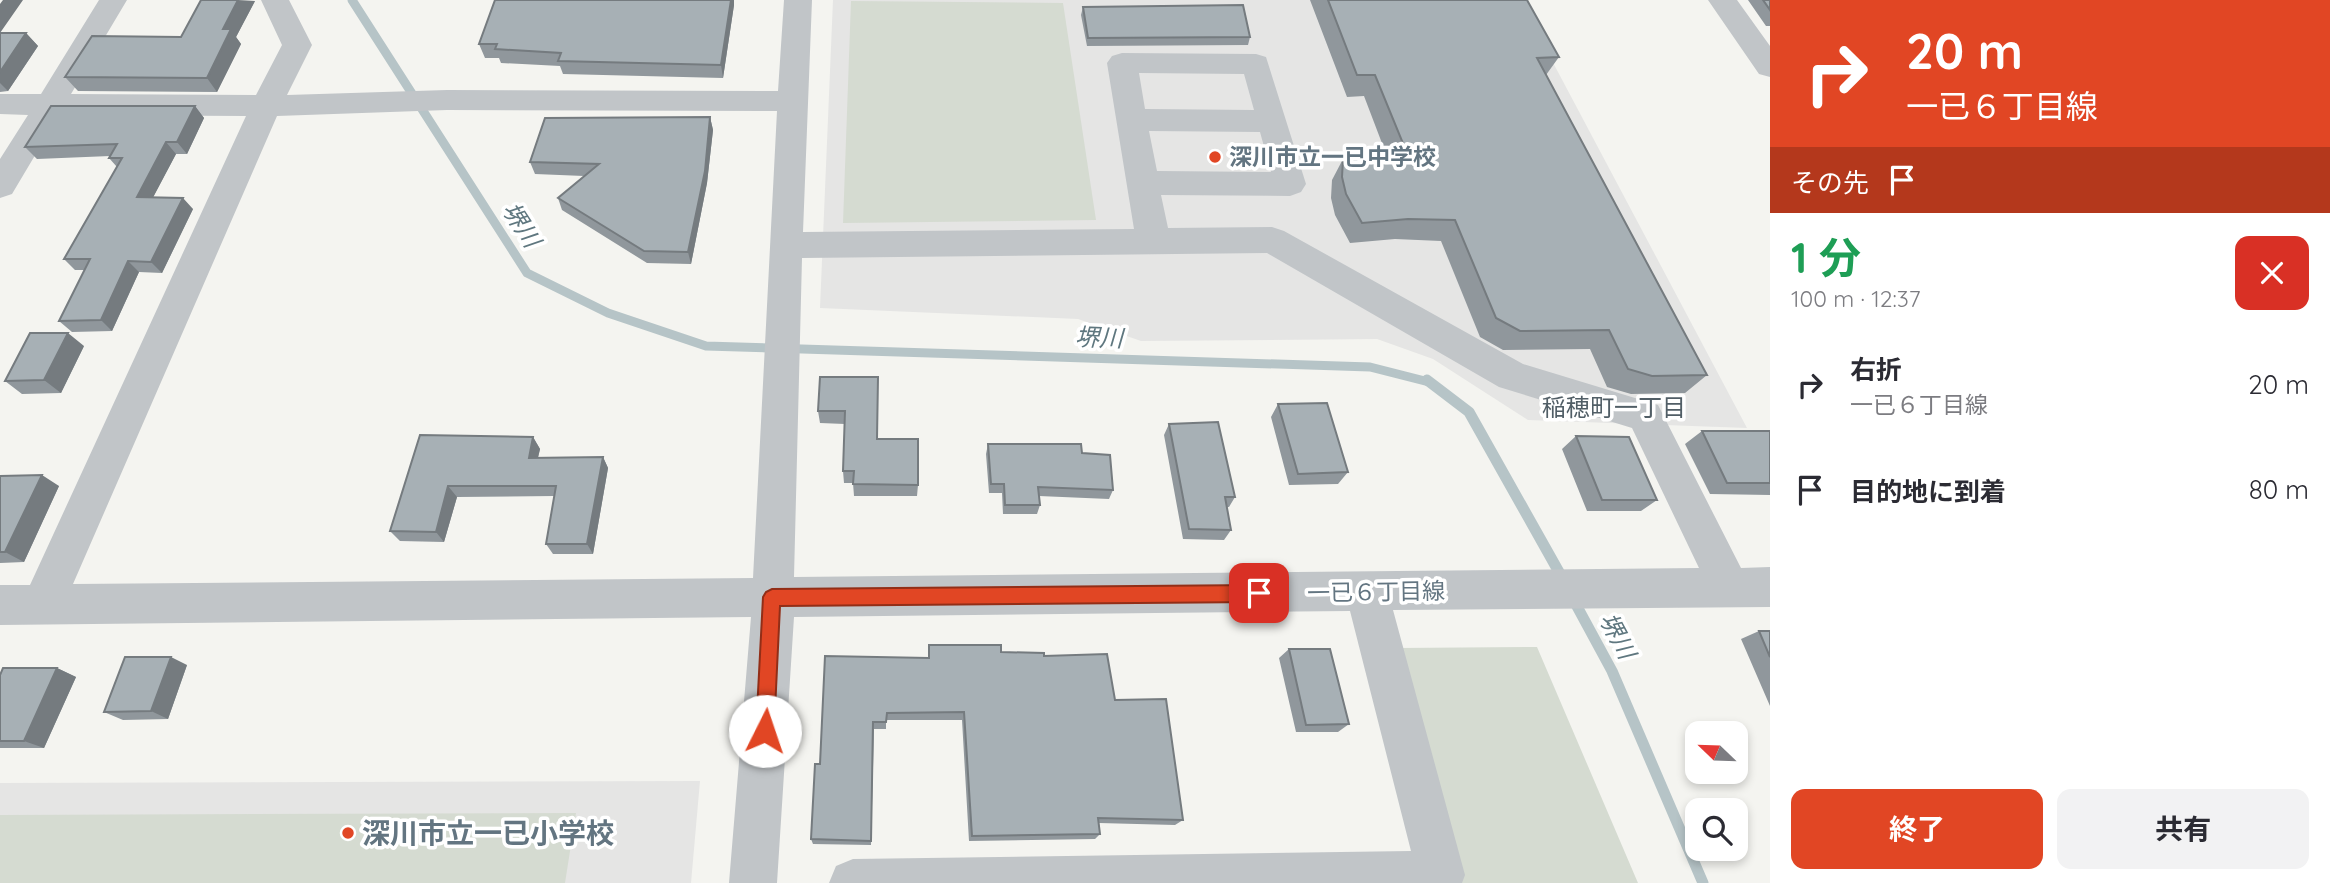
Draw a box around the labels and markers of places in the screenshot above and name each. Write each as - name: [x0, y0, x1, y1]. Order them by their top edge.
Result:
- place label: 深川市立一已中学校: [1229, 142, 1436, 171]
- marker: 深川市立一已中学校: [1207, 149, 1223, 165]
- pin: [1229, 563, 1289, 623]
- place label: 深川市立一已小学校: [362, 815, 614, 850]
- marker: 深川市立一已小学校: [340, 825, 356, 841]

